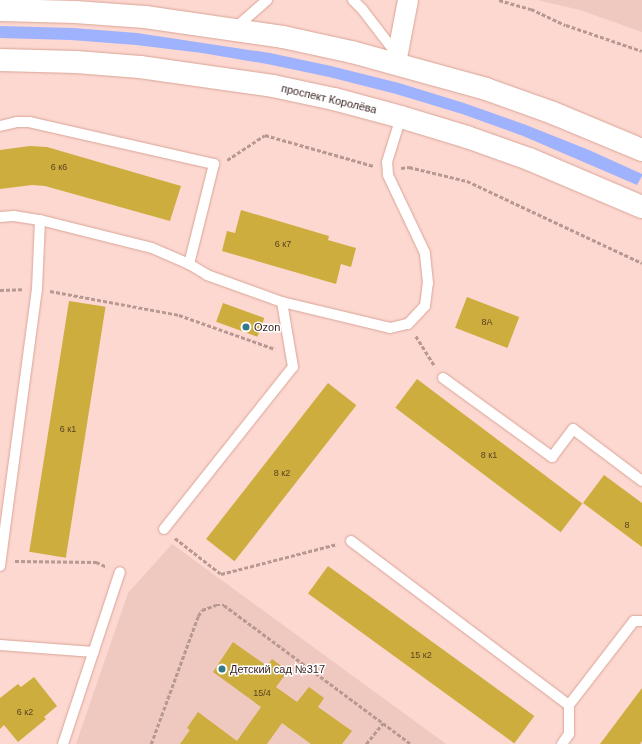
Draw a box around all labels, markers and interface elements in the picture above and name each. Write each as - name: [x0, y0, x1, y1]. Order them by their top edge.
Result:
- street label: проспект Королёва: [280, 82, 378, 116]
- house number: 6 к6: [51, 162, 67, 172]
- house number: 6 к7: [275, 239, 291, 249]
- house number: 8А: [481, 317, 493, 327]
- place label: Ozon: [254, 320, 280, 334]
- marker: Ozon: [241, 322, 251, 332]
- house number: 6 к1: [60, 424, 76, 434]
- house number: 8 к1: [481, 450, 497, 460]
- house number: 8 к2: [274, 468, 290, 478]
- house number: 8: [624, 520, 630, 530]
- house number: 15 к2: [410, 650, 432, 660]
- place label: Детский сад №317: [230, 662, 325, 676]
- marker: Детский сад №317: [217, 664, 227, 674]
- house number: 15/4: [253, 688, 271, 698]
- house number: 6 к2: [17, 707, 33, 717]

